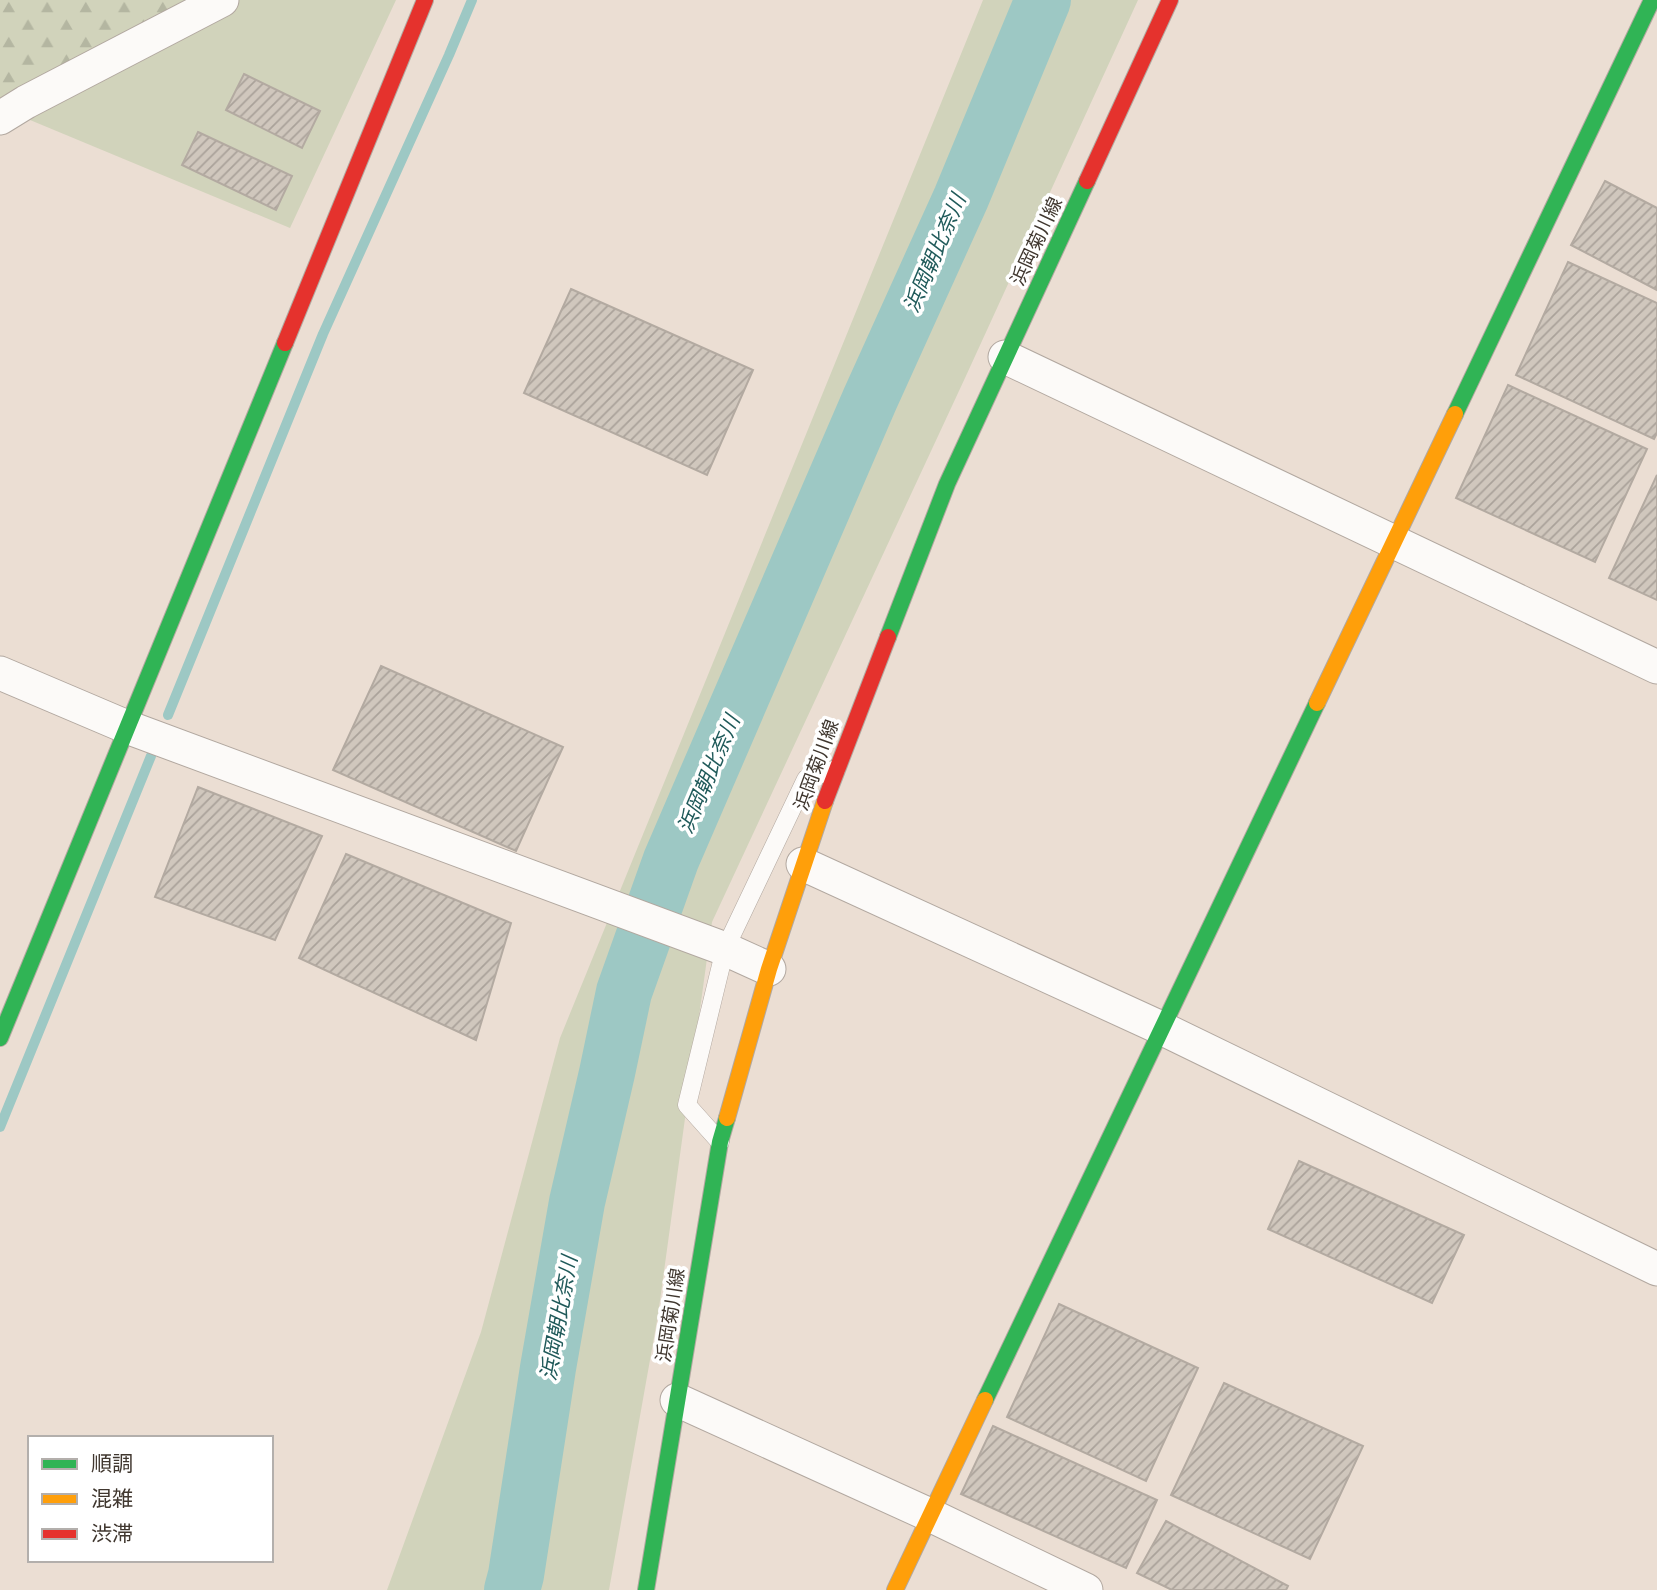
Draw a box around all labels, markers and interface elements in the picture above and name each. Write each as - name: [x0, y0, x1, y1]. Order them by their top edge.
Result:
- water label: 浜岡朝比奈川: [896, 188, 972, 316]
- street label: 浜岡菊川線: [1005, 193, 1067, 289]
- water label: 浜岡朝比奈川: [670, 709, 746, 837]
- street label: 浜岡菊川線: [788, 716, 844, 814]
- water label: 浜岡朝比奈川: [533, 1252, 583, 1382]
- street label: 浜岡菊川線: [651, 1266, 689, 1364]
- legend: [28, 1436, 273, 1562]
- text: 順調: [91, 1449, 133, 1477]
- text: 混雑: [91, 1484, 133, 1512]
- text: 渋滞: [91, 1519, 133, 1547]

